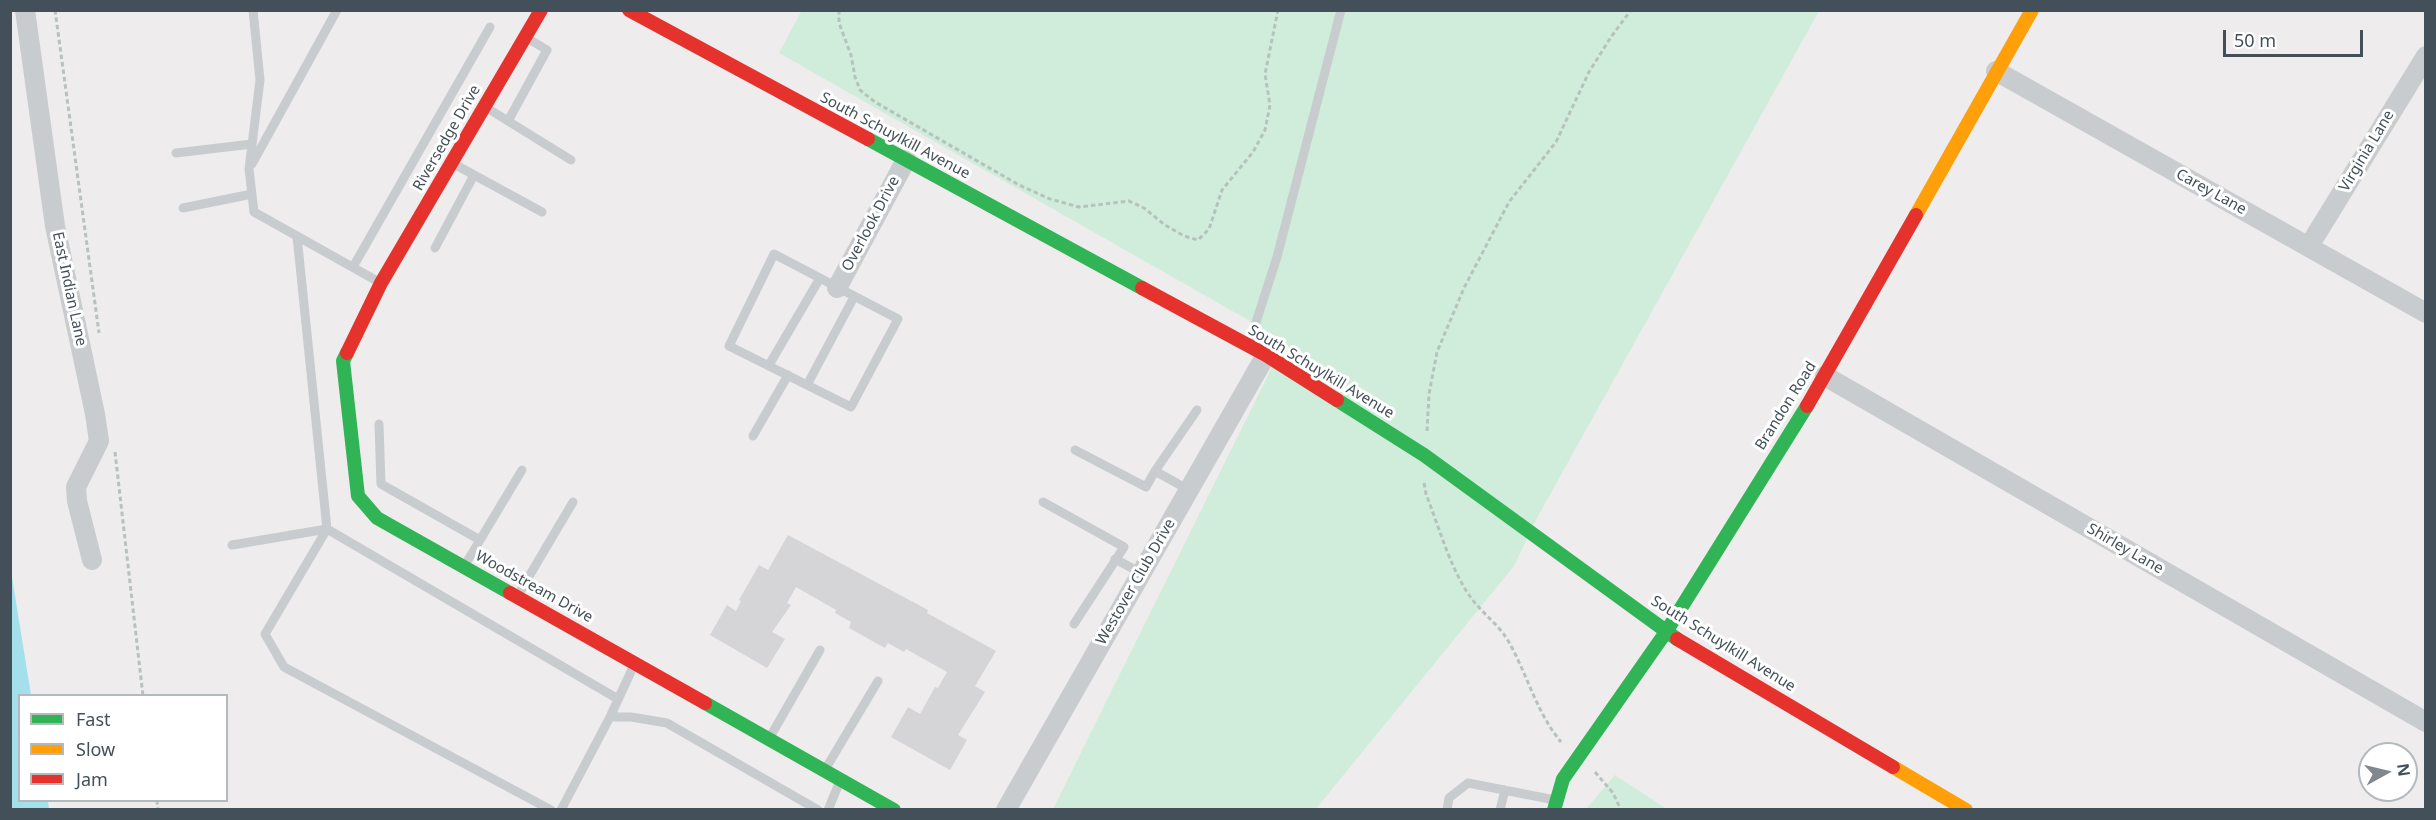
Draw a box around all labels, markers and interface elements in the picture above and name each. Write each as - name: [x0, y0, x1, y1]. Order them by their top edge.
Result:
- scale bar: [2226, 18, 2366, 56]
- text: 50 m: [2234, 28, 2276, 52]
- street label: Riversedge Drive: [409, 82, 485, 194]
- street label: South Schuylkill Avenue: [817, 89, 973, 183]
- street label: Virginia Lane: [2336, 107, 2398, 195]
- street label: Carey Lane: [2173, 165, 2249, 219]
- street label: Overlook Drive: [838, 173, 904, 275]
- street label: East Indian Lane: [48, 230, 90, 348]
- street label: South Schuylkill Avenue: [1245, 321, 1397, 423]
- street label: Brandon Road: [1752, 358, 1820, 454]
- street label: Westover Club Drive: [1093, 516, 1179, 648]
- street label: Shirley Lane: [2084, 520, 2166, 578]
- street label: Woodstream Drive: [472, 547, 596, 627]
- street label: South Schuylkill Avenue: [1647, 592, 1799, 696]
- legend: [18, 694, 228, 802]
- text: Fast: [76, 707, 111, 731]
- text: Slow: [76, 737, 115, 761]
- north arrow: [2358, 742, 2418, 802]
- text: N: [2392, 762, 2416, 778]
- text: Jam: [76, 767, 108, 791]

